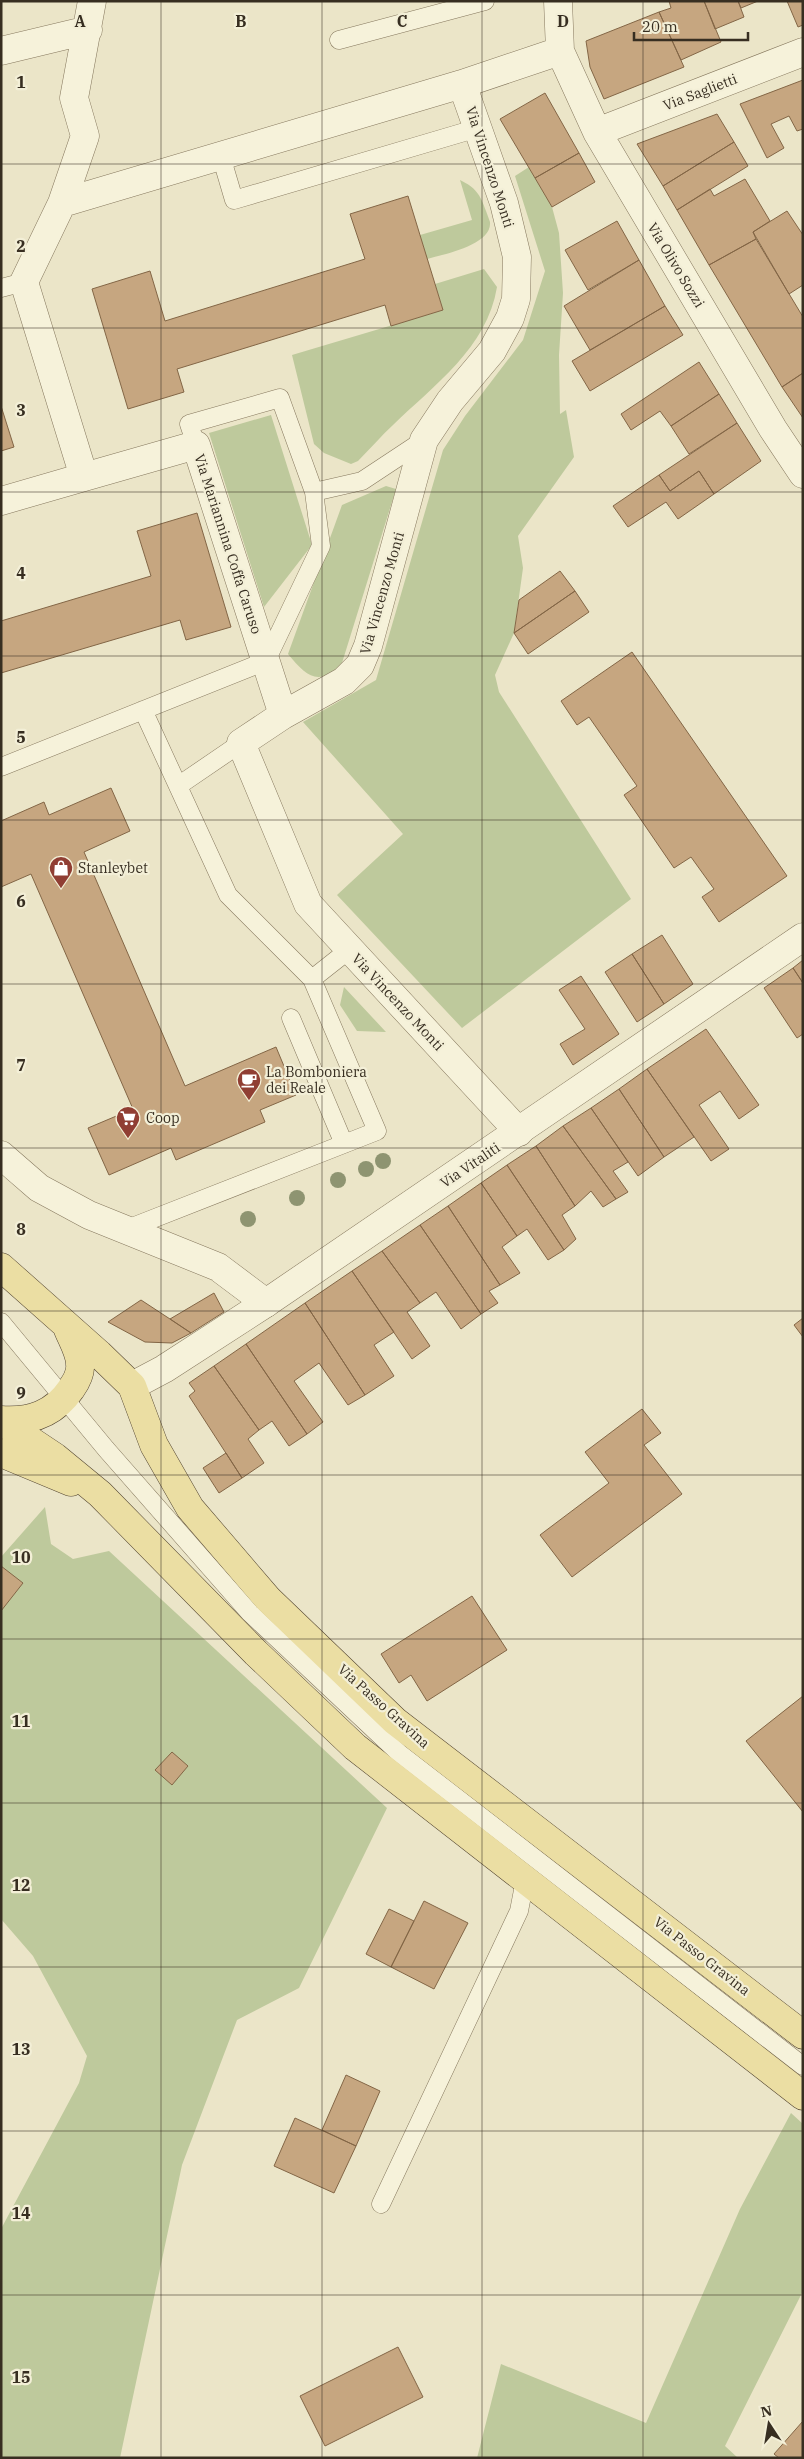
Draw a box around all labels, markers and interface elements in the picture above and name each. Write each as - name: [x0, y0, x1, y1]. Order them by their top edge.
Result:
- scale bar: [634, 10, 748, 42]
- text: A: [74, 11, 86, 31]
- text: B: [235, 11, 247, 31]
- text: C: [397, 11, 407, 31]
- text: D: [557, 11, 569, 31]
- text: 20 m: [642, 17, 678, 36]
- street label: Via Saglietti: [660, 70, 740, 114]
- text: 1: [16, 72, 26, 92]
- street label: Via Vincenzo Monti: [462, 104, 518, 230]
- street label: Via Olivo Sozzi: [644, 219, 708, 311]
- text: 2: [16, 236, 26, 256]
- text: 3: [16, 400, 26, 420]
- street label: Via Mariannina Coffa Caruso: [190, 452, 266, 636]
- street label: Via Vincenzo Monti: [356, 530, 408, 656]
- text: 4: [16, 563, 26, 583]
- text: 5: [16, 727, 26, 747]
- shop icon: Stanleybet: [48, 855, 74, 889]
- place label: Stanleybet: [78, 859, 148, 877]
- text: 6: [16, 891, 26, 911]
- street label: Via Vincenzo Monti: [348, 950, 448, 1054]
- text: 7: [16, 1055, 26, 1075]
- place label: La Bomboniera dei Reale: [266, 1063, 367, 1097]
- cafe icon: La Bomboniera dei Reale: [236, 1067, 262, 1101]
- supermarket icon: Coop: [115, 1105, 141, 1139]
- place label: Coop: [146, 1109, 179, 1127]
- street label: Via Vitaliti: [437, 1138, 503, 1192]
- text: 8: [16, 1219, 26, 1239]
- text: 9: [16, 1383, 26, 1403]
- text: 10: [11, 1547, 31, 1567]
- street label: Via Passo Gravina: [334, 1660, 434, 1752]
- text: 11: [11, 1711, 31, 1731]
- text: 12: [11, 1875, 31, 1895]
- street label: Via Passo Gravina: [650, 1913, 754, 1999]
- text: 13: [11, 2039, 31, 2059]
- text: 14: [11, 2203, 31, 2223]
- text: 15: [11, 2367, 31, 2387]
- north arrow: [744, 2399, 794, 2449]
- text: N: [759, 2401, 774, 2421]

